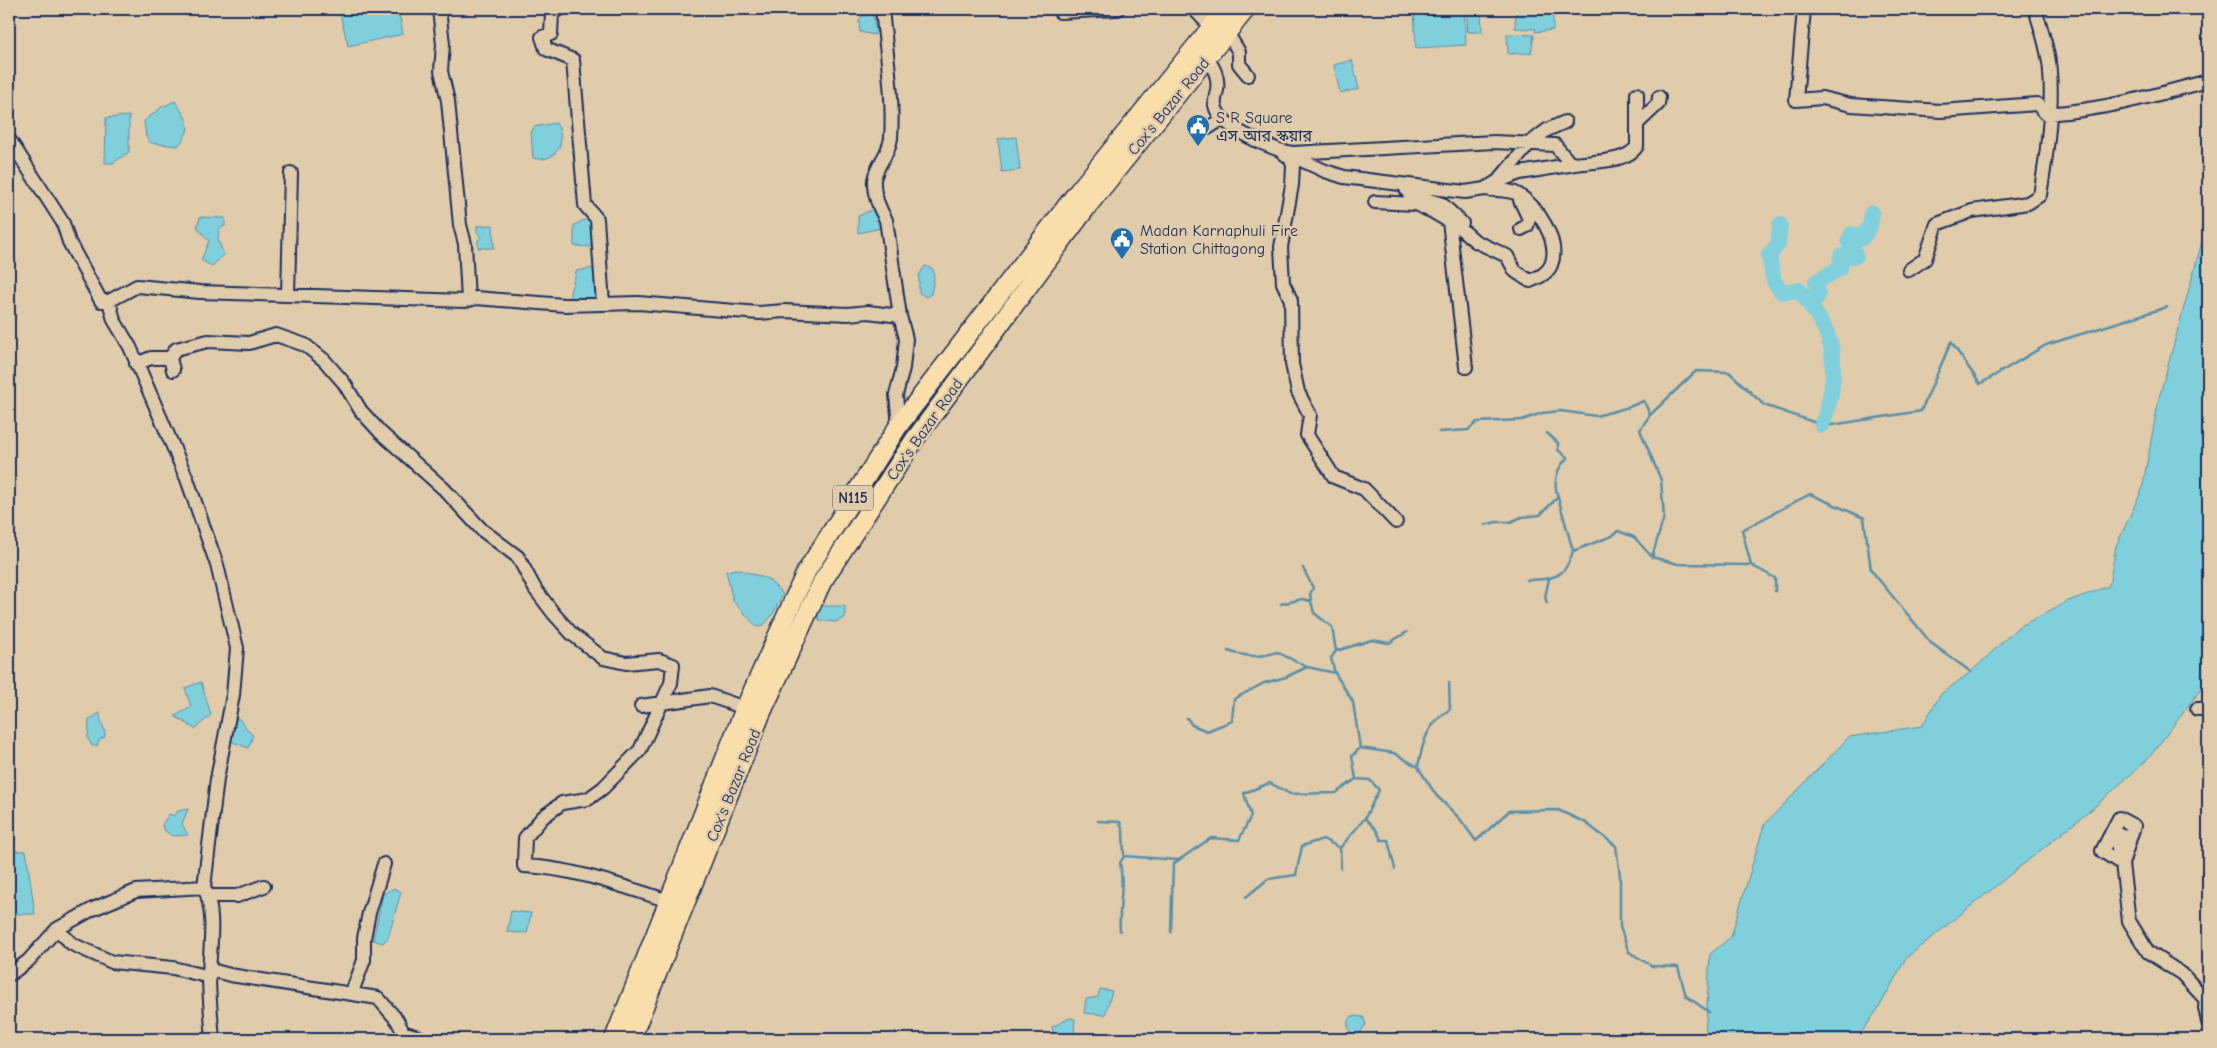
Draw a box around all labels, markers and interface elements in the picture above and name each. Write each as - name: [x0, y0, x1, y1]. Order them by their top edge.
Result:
- street label: Cox's Bazar Road: [1124, 54, 1213, 159]
- place label: S R Square এস আর স্কয়ার: [1216, 109, 1313, 145]
- public building icon: S R Square এস আর স্কয়ার: [1185, 113, 1211, 147]
- place label: Madan Karnaphuli Fire Station Chittagong: [1140, 222, 1298, 258]
- public building icon: Madan Karnaphuli Fire Station Chittagong: [1109, 226, 1135, 260]
- street label: Cox's Bazar Road: [883, 375, 967, 484]
- road number: N115: [833, 486, 873, 510]
- street label: Cox's Bazar Road: [703, 726, 765, 844]

